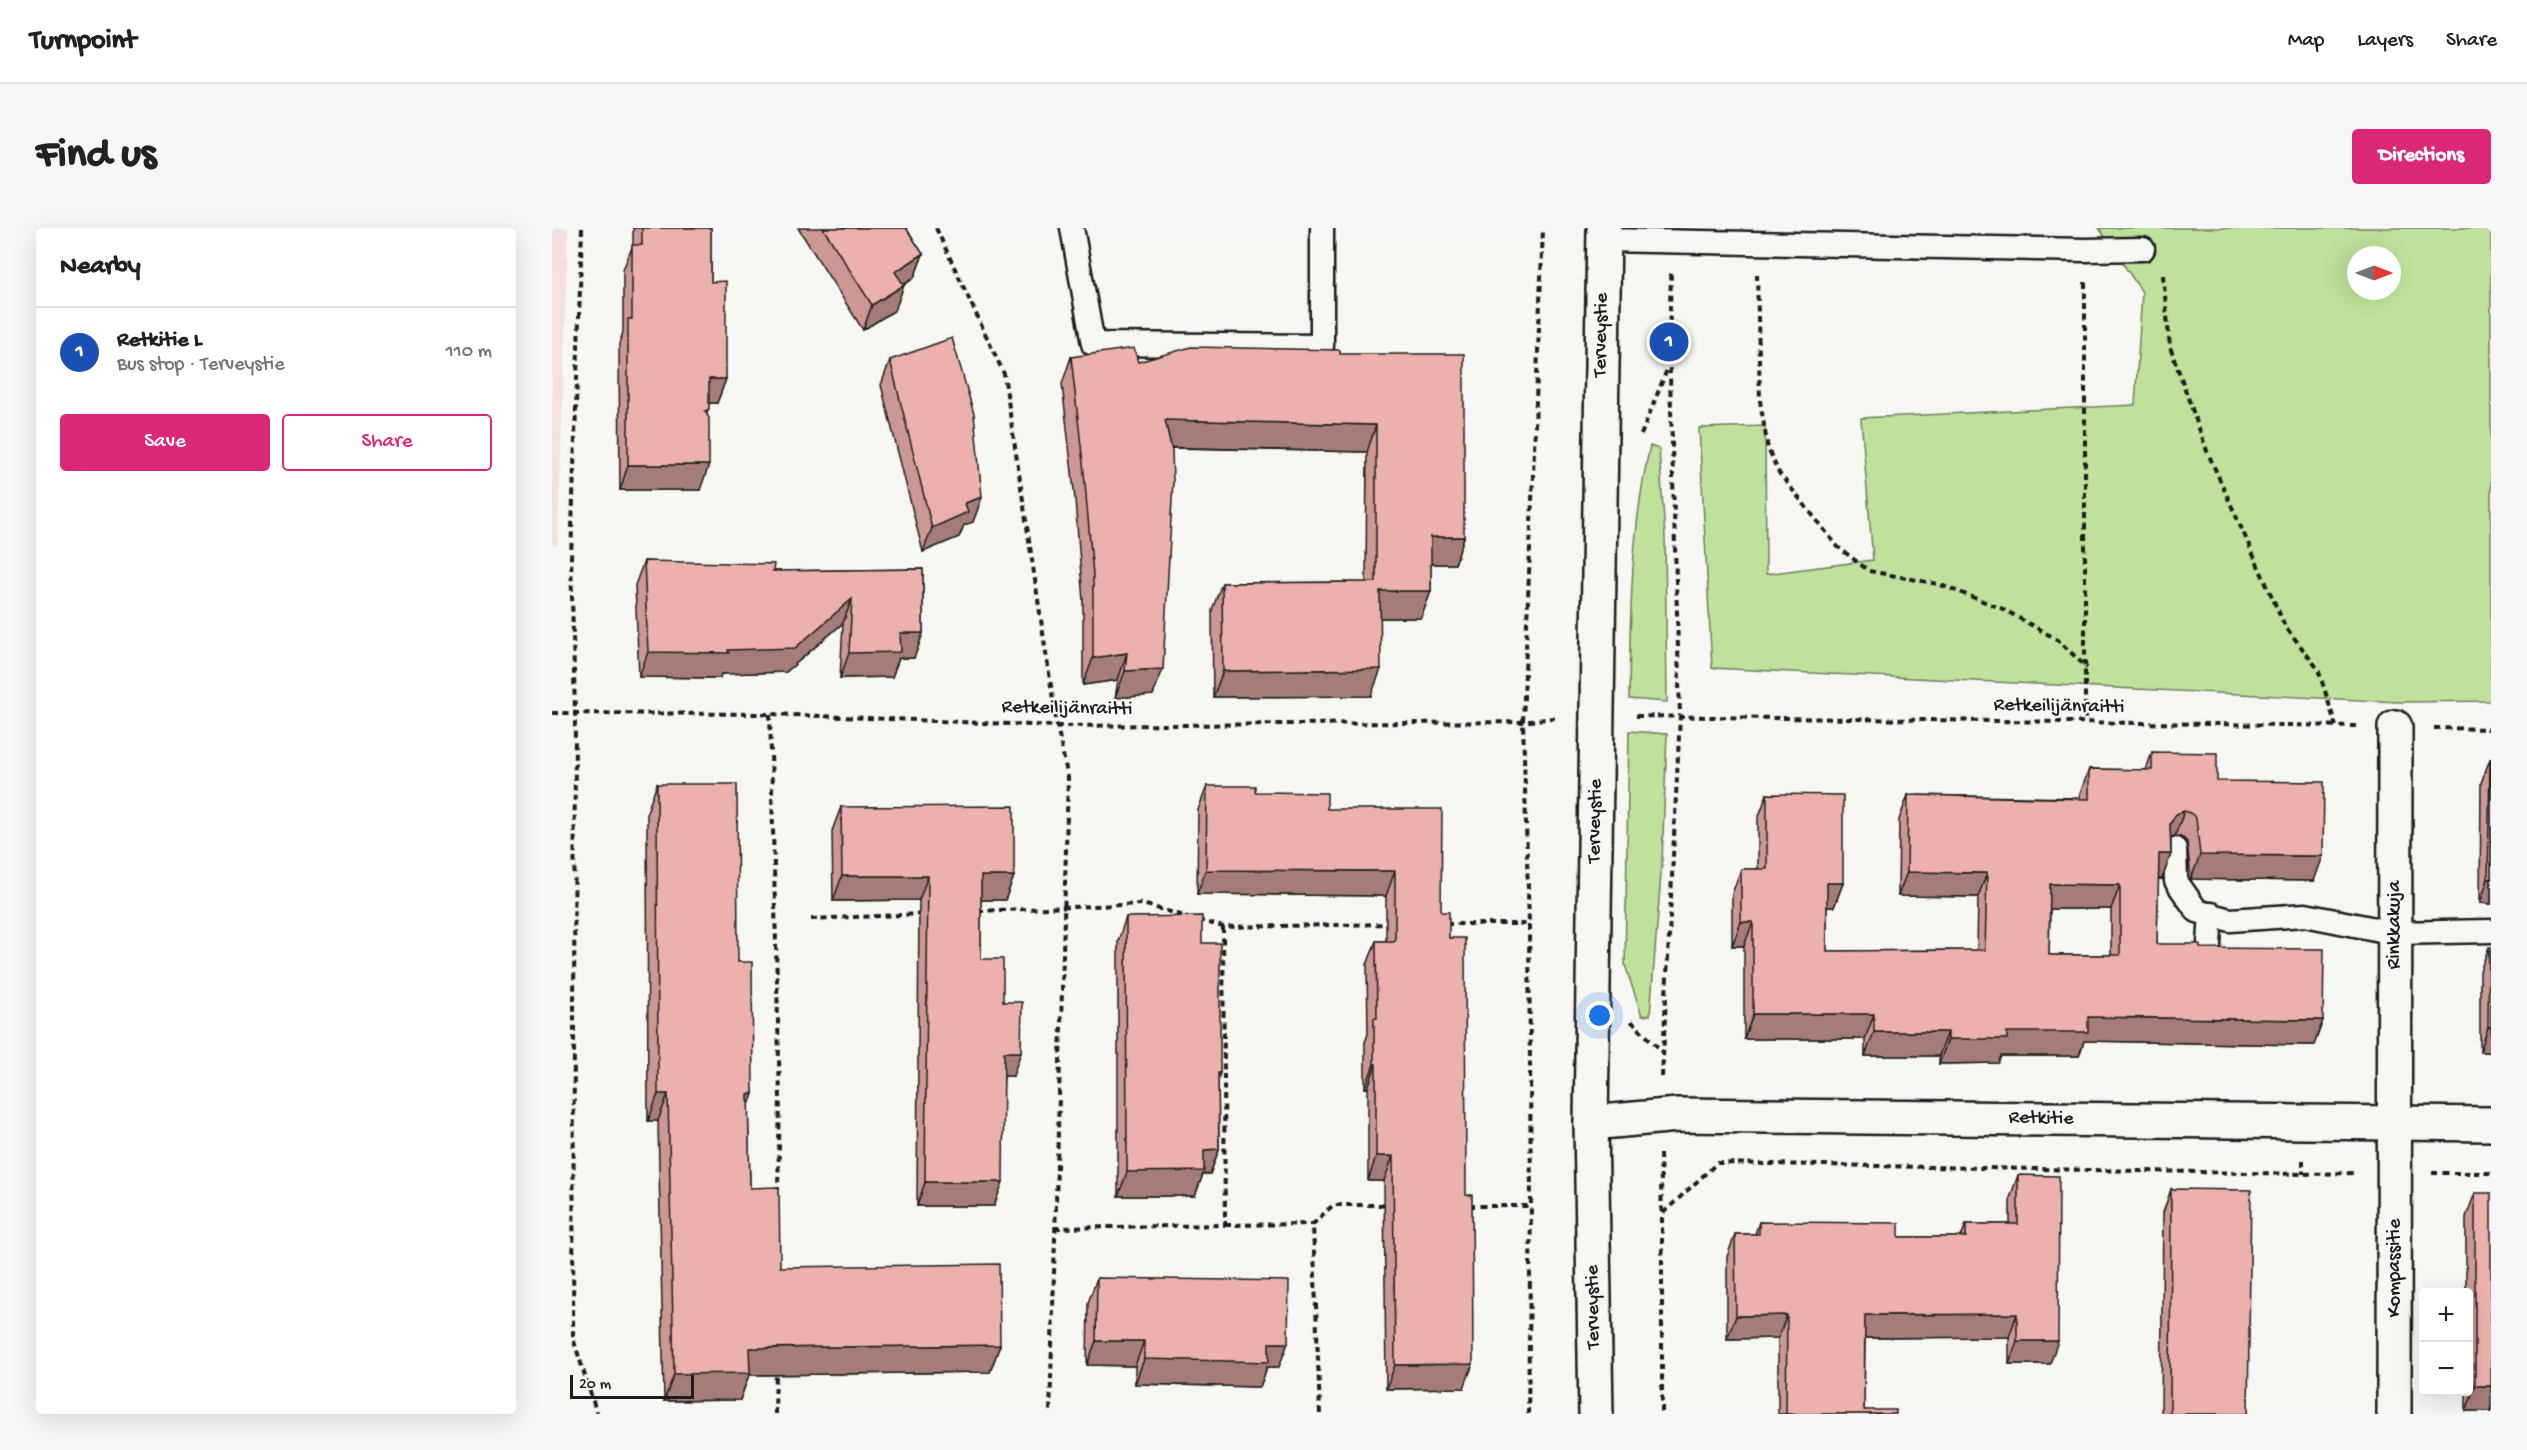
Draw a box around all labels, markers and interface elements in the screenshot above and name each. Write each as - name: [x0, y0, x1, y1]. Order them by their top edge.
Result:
- text: Turnpoint: [30, 25, 136, 58]
- text: Map: [2288, 29, 2324, 54]
- text: Layers: [2357, 29, 2413, 54]
- text: Share: [2446, 29, 2497, 54]
- button: Directions: [2352, 129, 2491, 184]
- text: Find us: [36, 132, 156, 181]
- north arrow: [2347, 246, 2401, 300]
- text: Nearby: [60, 252, 141, 283]
- street label: Terveystie: [1590, 292, 1614, 378]
- pin: 1: [1650, 320, 1688, 364]
- text: Retkitie L: [117, 328, 202, 354]
- text: 1: [75, 341, 84, 364]
- text: 110 m: [446, 341, 492, 364]
- text: Bus stop · Terveystie: [117, 354, 284, 377]
- button: Save: [60, 414, 270, 471]
- button: Share: [282, 414, 492, 471]
- street label: Retkeilijänraitti: [1993, 694, 2125, 720]
- street label: Retkeilijänraitti: [1001, 696, 1133, 722]
- street label: Terveystie: [1584, 778, 1608, 864]
- street label: Rinkkakuja: [2384, 880, 2407, 969]
- your location: [1585, 1001, 1614, 1030]
- street label: Retkitie: [2008, 1107, 2074, 1131]
- street label: Kompassitie: [2384, 1218, 2407, 1317]
- street label: Terveystie: [1582, 1264, 1606, 1350]
- map controls: [2419, 1288, 2473, 1396]
- button: +: [2419, 1288, 2473, 1342]
- button: −: [2419, 1342, 2473, 1396]
- scale bar: [570, 1372, 694, 1400]
- text: 20 m: [579, 1376, 611, 1395]

